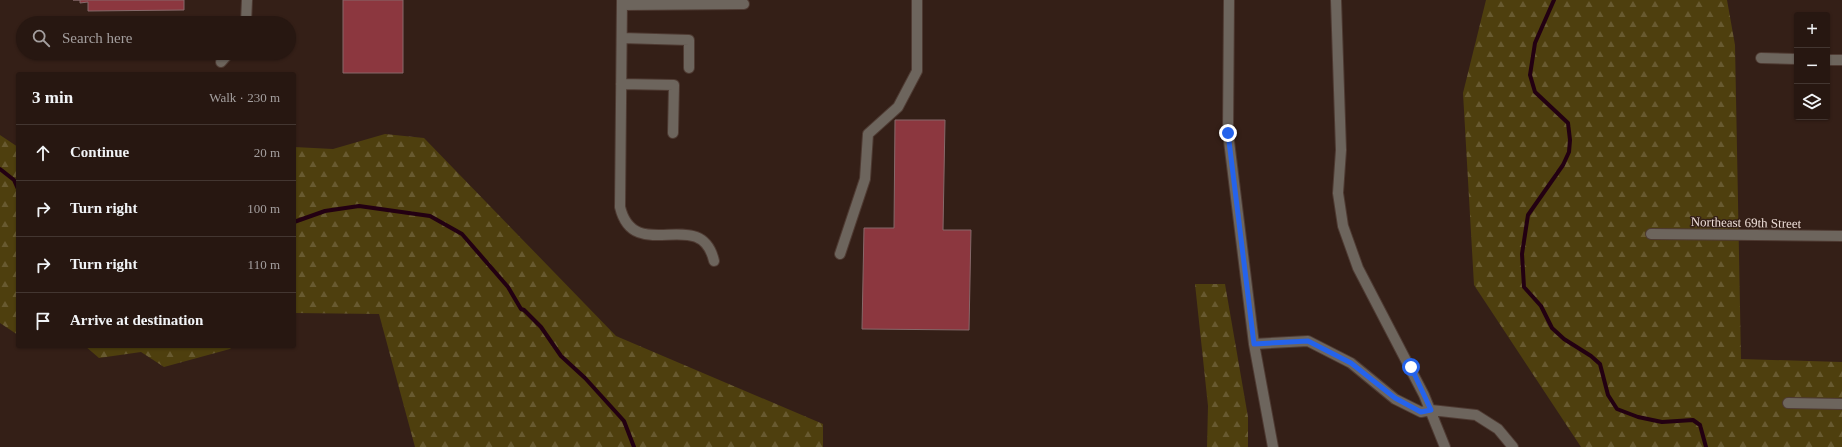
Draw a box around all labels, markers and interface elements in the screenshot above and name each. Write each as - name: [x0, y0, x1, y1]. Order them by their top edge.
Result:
- map controls: [1794, 12, 1830, 120]
- button: +: [1794, 12, 1830, 48]
- search box: [16, 16, 296, 60]
- icon: search: [30, 27, 52, 49]
- text: Search here: [62, 30, 132, 46]
- button: −: [1794, 48, 1830, 84]
- button: layers: [1794, 84, 1830, 120]
- text: 3 min: [32, 88, 73, 107]
- text: Walk · 230 m: [209, 90, 280, 105]
- route end: [1219, 124, 1237, 142]
- icon: ahead: [32, 142, 54, 164]
- text: Continue: [70, 144, 129, 160]
- text: 20 m: [254, 145, 280, 160]
- icon: right: [32, 198, 54, 220]
- text: Turn right: [70, 200, 137, 216]
- text: 100 m: [247, 201, 280, 216]
- street label: Northeast 69th Street: [1691, 214, 1802, 231]
- icon: right: [32, 254, 54, 276]
- text: Turn right: [70, 256, 137, 272]
- text: 110 m: [248, 257, 280, 272]
- icon: arrive: [32, 310, 54, 332]
- text: Arrive at destination: [70, 312, 203, 328]
- route start: [1402, 358, 1420, 376]

